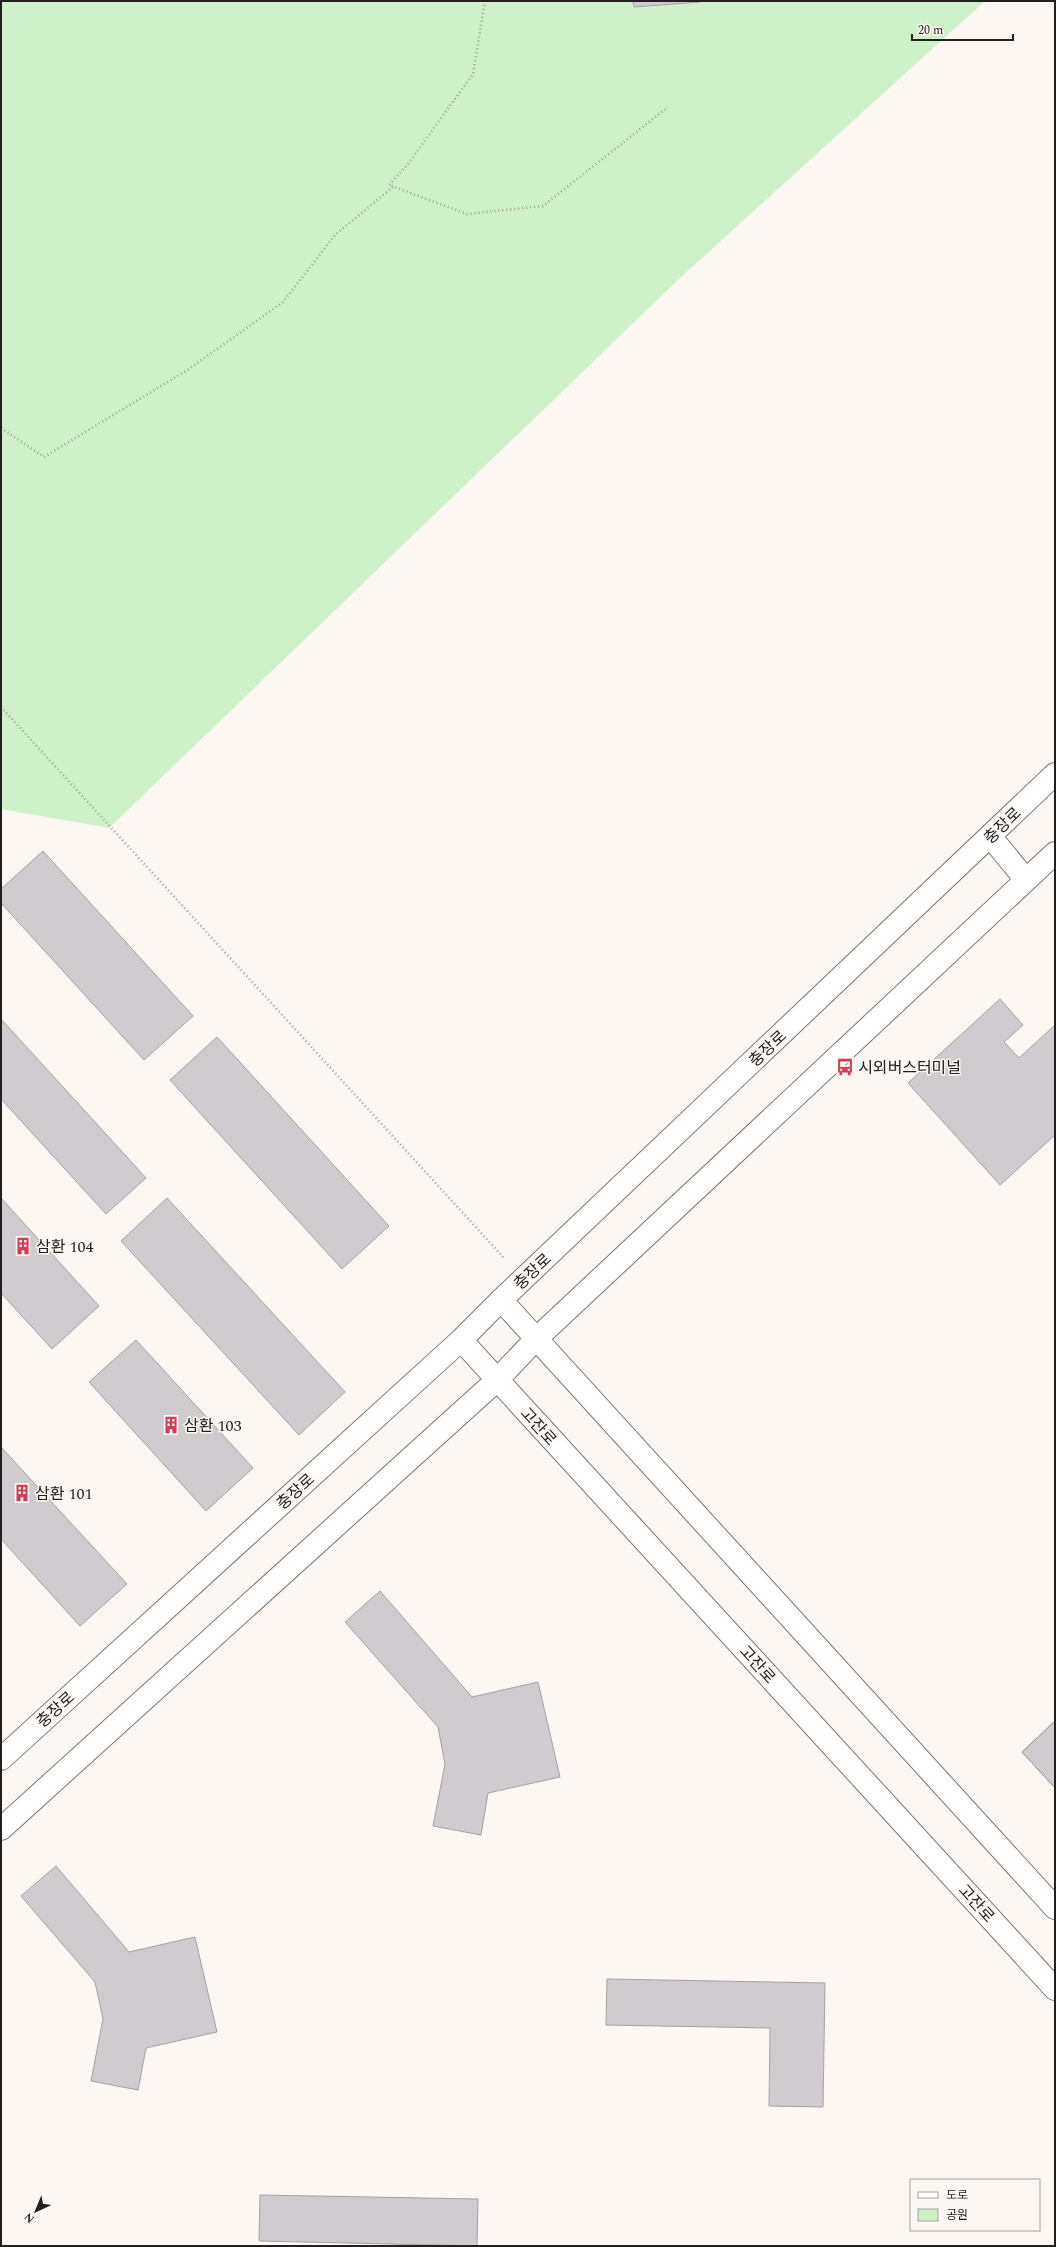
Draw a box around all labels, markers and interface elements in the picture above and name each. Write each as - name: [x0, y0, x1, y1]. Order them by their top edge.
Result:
- scale bar: [912, 16, 1013, 42]
- text: 20 m: [918, 21, 943, 40]
- street label: 충장로: [978, 802, 1027, 850]
- street label: 충장로: [743, 1025, 792, 1073]
- place label: 시외버스터미널: [858, 1056, 961, 1080]
- bus stop icon: 시외버스터미널: [835, 1057, 855, 1077]
- place label: 삼환 104: [36, 1235, 93, 1259]
- building icon: 삼환 104: [13, 1236, 33, 1256]
- street label: 충장로: [508, 1248, 557, 1296]
- street label: 고잔로: [515, 1402, 562, 1451]
- place label: 삼환 103: [184, 1414, 241, 1438]
- building icon: 삼환 103: [161, 1415, 181, 1435]
- street label: 충장로: [271, 1468, 320, 1515]
- place label: 삼환 101: [35, 1482, 92, 1506]
- building icon: 삼환 101: [12, 1483, 32, 1503]
- street label: 고잔로: [734, 1640, 781, 1689]
- street label: 충장로: [31, 1686, 80, 1733]
- street label: 고잔로: [953, 1879, 1000, 1928]
- legend: [910, 2179, 1040, 2231]
- text: 도로: [946, 2186, 968, 2205]
- north arrow: [16, 2191, 56, 2231]
- text: 공원: [946, 2206, 968, 2225]
- text: N: [20, 2209, 39, 2227]

